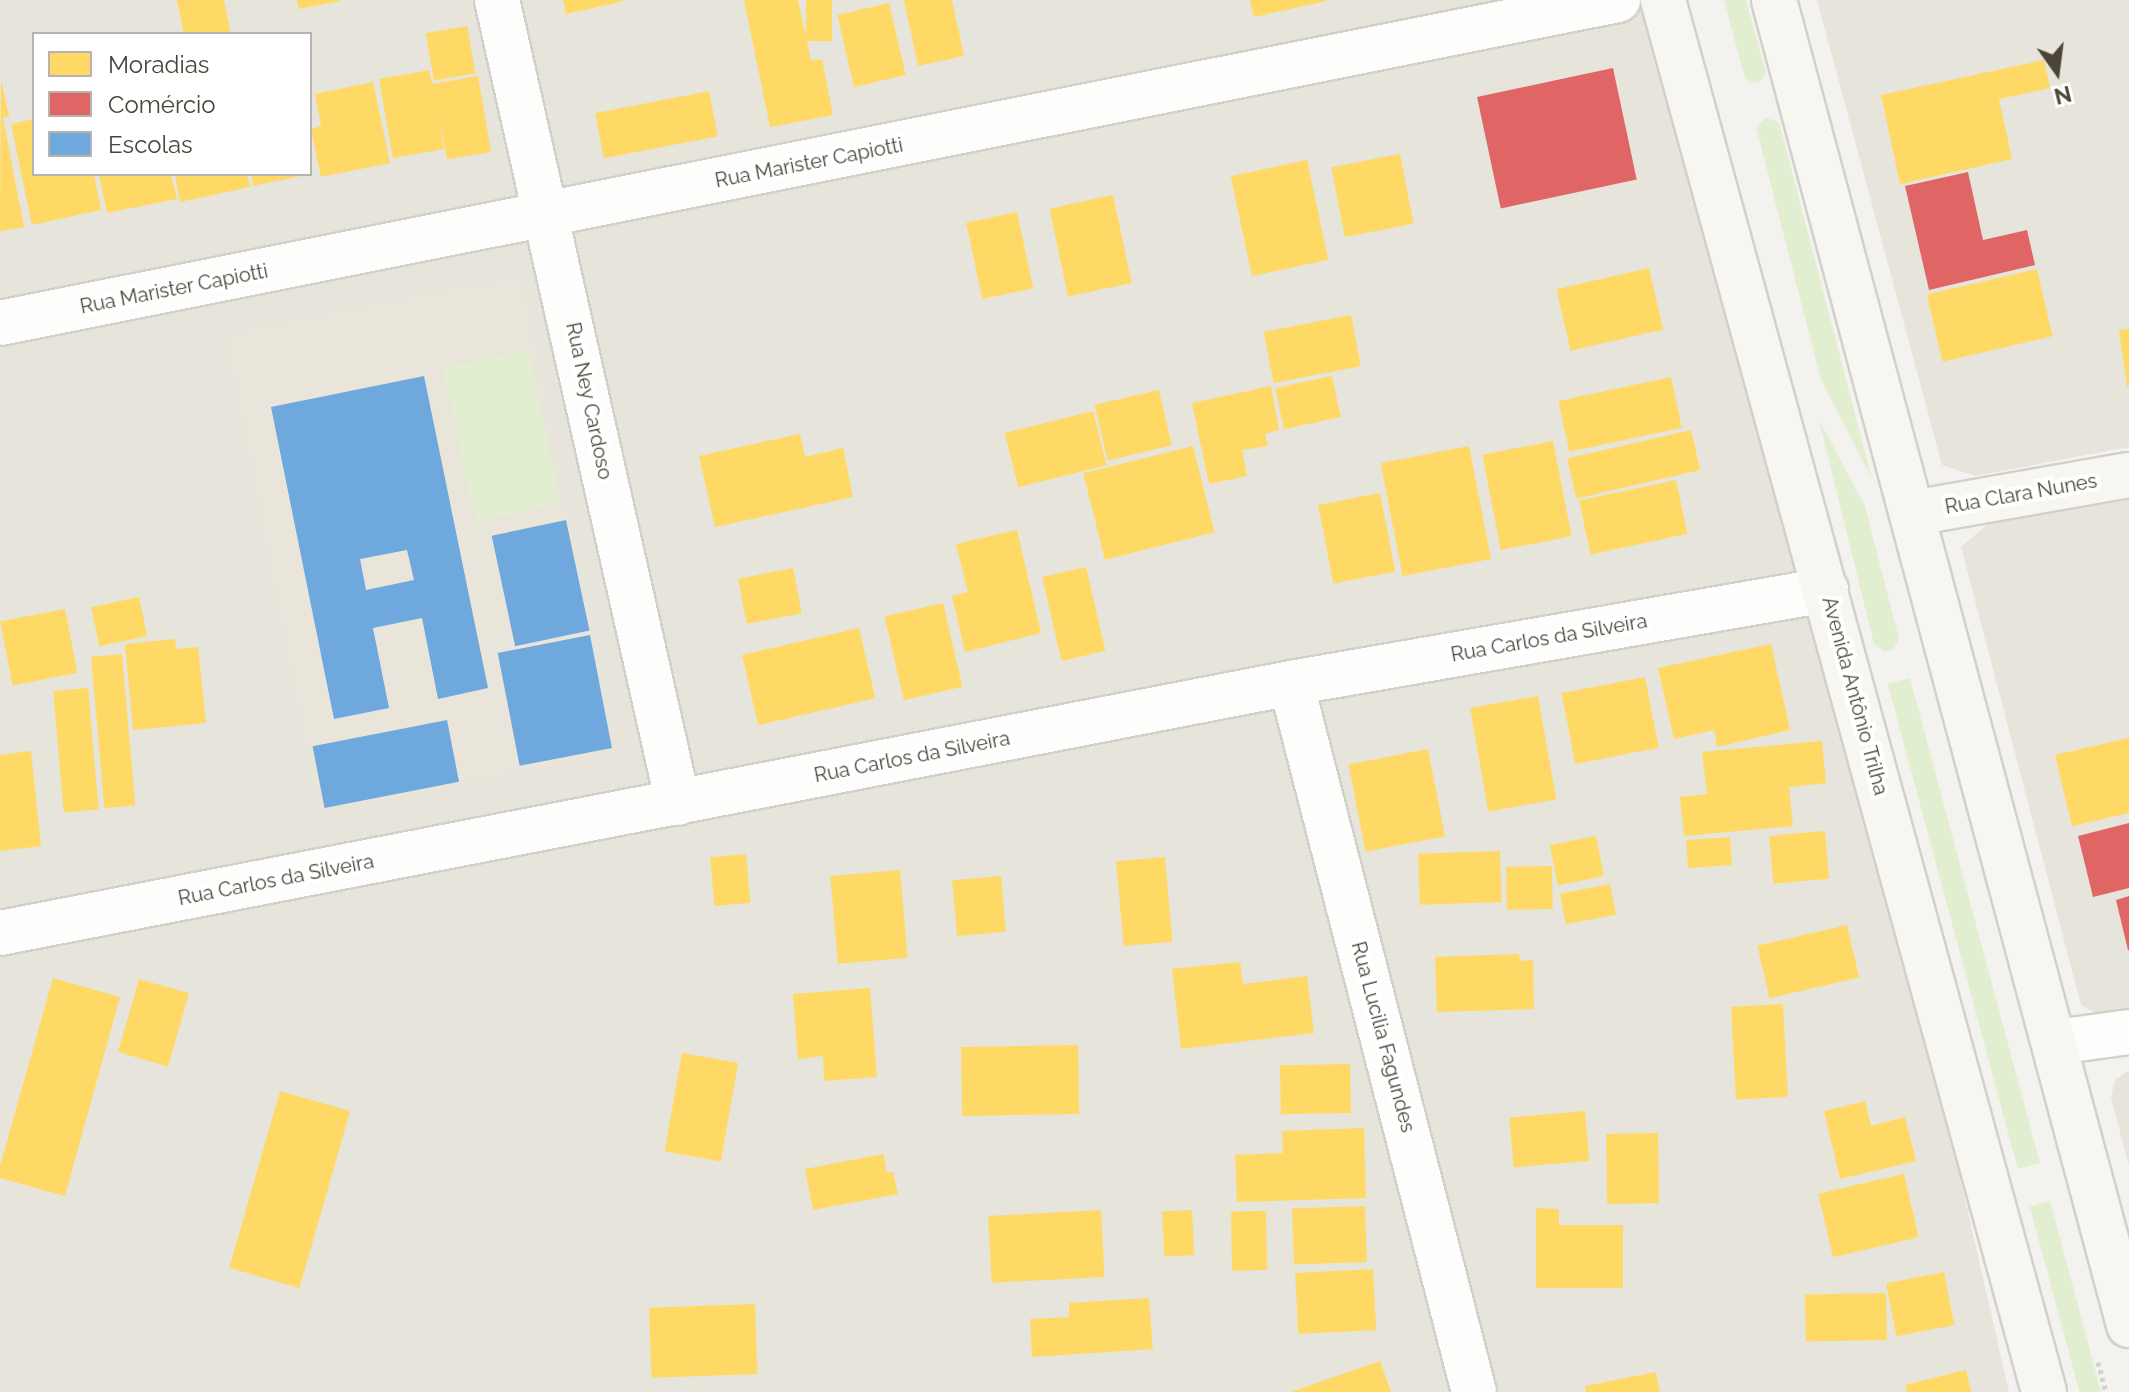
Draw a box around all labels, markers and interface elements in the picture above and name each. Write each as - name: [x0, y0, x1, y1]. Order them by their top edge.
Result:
- legend: [32, 32, 312, 176]
- north arrow: [2017, 32, 2097, 112]
- text: Moradias: [108, 50, 209, 79]
- text: N: [2052, 81, 2074, 110]
- text: Comércio: [108, 90, 216, 119]
- text: Escolas: [108, 130, 193, 159]
- street label: Rua Marister Capiotti: [713, 133, 905, 193]
- street label: Rua Marister Capiotti: [78, 259, 270, 319]
- street label: Rua Ney Cardoso: [561, 320, 617, 482]
- street label: Rua Clara Nunes: [1943, 469, 2099, 519]
- street label: Avenida Antônio Trilha: [1817, 594, 1893, 798]
- street label: Rua Carlos da Silveira: [1449, 609, 1649, 667]
- street label: Rua Carlos da Silveira: [812, 726, 1012, 788]
- street label: Rua Carlos da Silveira: [176, 849, 376, 911]
- street label: Rua Lucilia Fagundes: [1346, 939, 1420, 1135]

